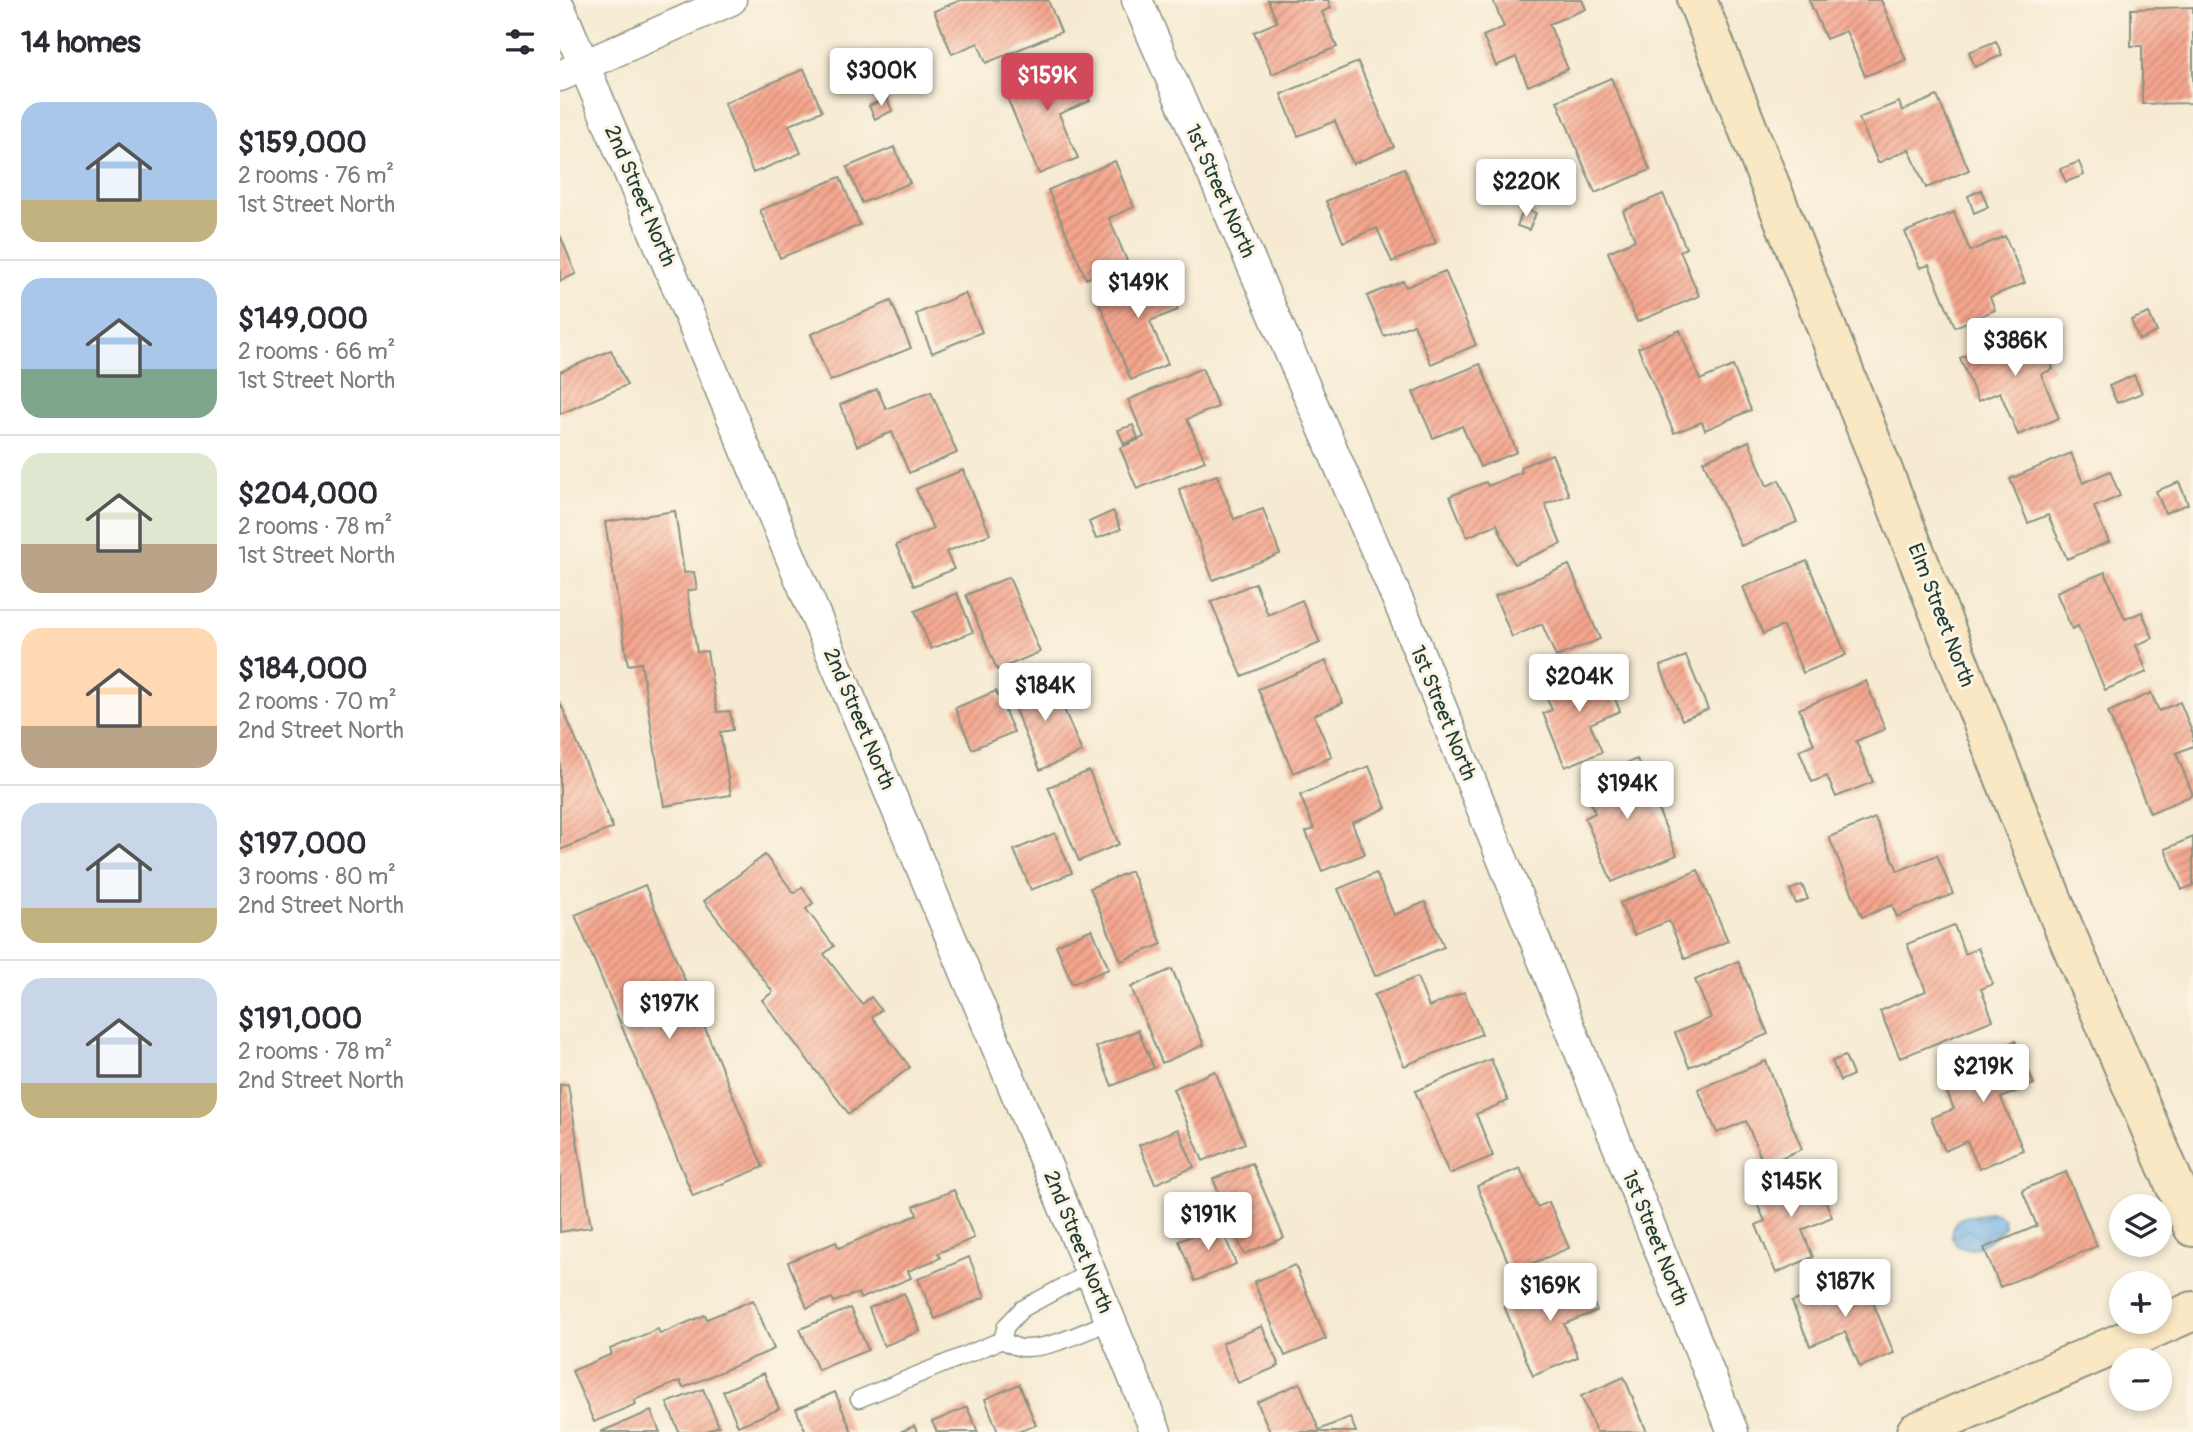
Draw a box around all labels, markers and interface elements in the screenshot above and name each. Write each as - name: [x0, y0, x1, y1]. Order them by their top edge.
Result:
- icon: filters: [501, 23, 539, 61]
- text: 14 homes: [21, 24, 141, 61]
- pin: $300K: [832, 48, 930, 108]
- pin: $159K: [998, 54, 1096, 113]
- text: $300K: [846, 56, 916, 85]
- text: $159K: [1017, 61, 1077, 90]
- street label: 1st Street North: [1178, 120, 1262, 262]
- street label: 2nd Street North: [598, 121, 682, 271]
- text: $159,000: [238, 124, 367, 161]
- icon: home: [77, 130, 161, 214]
- pin: $220K: [1477, 160, 1575, 219]
- text: 2 rooms · 76 m²: [238, 161, 394, 190]
- text: $220K: [1492, 167, 1560, 196]
- text: 1st Street North: [238, 190, 395, 219]
- pin: $149K: [1089, 260, 1187, 320]
- text: $149K: [1108, 268, 1168, 297]
- text: $149,000: [238, 300, 368, 337]
- icon: home: [77, 306, 161, 390]
- pin: $386K: [1966, 318, 2064, 378]
- text: $386K: [1983, 326, 2047, 355]
- text: 2 rooms · 66 m²: [238, 337, 395, 366]
- text: 1st Street North: [238, 366, 395, 395]
- text: $204,000: [238, 475, 378, 512]
- icon: home: [77, 481, 161, 565]
- text: 2 rooms · 78 m²: [238, 512, 392, 541]
- street label: Elm Street North: [1901, 539, 1981, 691]
- text: 1st Street North: [238, 541, 395, 570]
- street label: 1st Street North: [1404, 641, 1482, 785]
- street label: 2nd Street North: [817, 644, 901, 794]
- text: $184,000: [238, 650, 368, 687]
- pin: $204K: [1530, 654, 1628, 714]
- icon: home: [77, 656, 161, 740]
- text: $204K: [1545, 662, 1613, 691]
- pin: $184K: [996, 664, 1094, 723]
- text: $184K: [1015, 671, 1075, 700]
- text: 2 rooms · 70 m²: [238, 687, 397, 716]
- text: 2nd Street North: [238, 716, 404, 745]
- pin: $194K: [1578, 762, 1676, 821]
- text: $194K: [1597, 769, 1657, 798]
- text: $197,000: [238, 825, 366, 862]
- icon: home: [77, 831, 161, 915]
- text: 3 rooms · 80 m²: [238, 862, 396, 891]
- text: 2nd Street North: [238, 891, 404, 920]
- pin: $197K: [620, 982, 718, 1041]
- text: $197K: [639, 989, 699, 1018]
- text: $191,000: [238, 1000, 362, 1037]
- icon: home: [77, 1006, 161, 1090]
- text: 2 rooms · 78 m²: [238, 1037, 392, 1066]
- pin: $219K: [1934, 1044, 2032, 1104]
- text: $219K: [1953, 1052, 2013, 1081]
- text: 2nd Street North: [238, 1066, 404, 1095]
- pin: $145K: [1742, 1160, 1840, 1219]
- street label: 1st Street North: [1616, 1166, 1694, 1310]
- street label: 2nd Street North: [1037, 1167, 1119, 1317]
- text: $145K: [1760, 1167, 1822, 1196]
- pin: $191K: [1159, 1192, 1257, 1252]
- map controls: [2109, 1194, 2172, 1411]
- button: layers: [2109, 1194, 2172, 1257]
- text: $191K: [1180, 1200, 1236, 1229]
- pin: $187K: [1796, 1260, 1894, 1319]
- pin: $169K: [1501, 1264, 1599, 1323]
- text: $187K: [1815, 1267, 1875, 1296]
- text: $169K: [1520, 1271, 1580, 1300]
- button: +: [2109, 1271, 2172, 1334]
- button: −: [2109, 1348, 2172, 1411]

